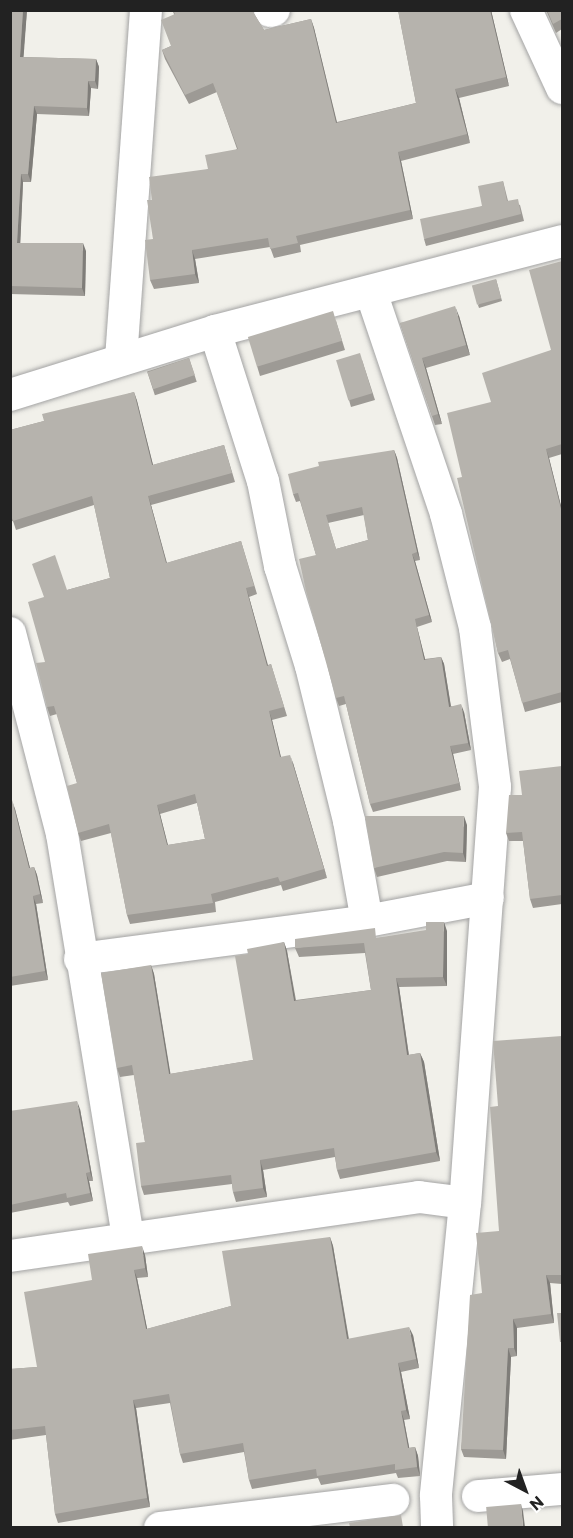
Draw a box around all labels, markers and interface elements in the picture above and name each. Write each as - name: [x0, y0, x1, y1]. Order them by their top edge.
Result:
- north arrow: [495, 1460, 555, 1520]
- text: N: [526, 1493, 548, 1515]

